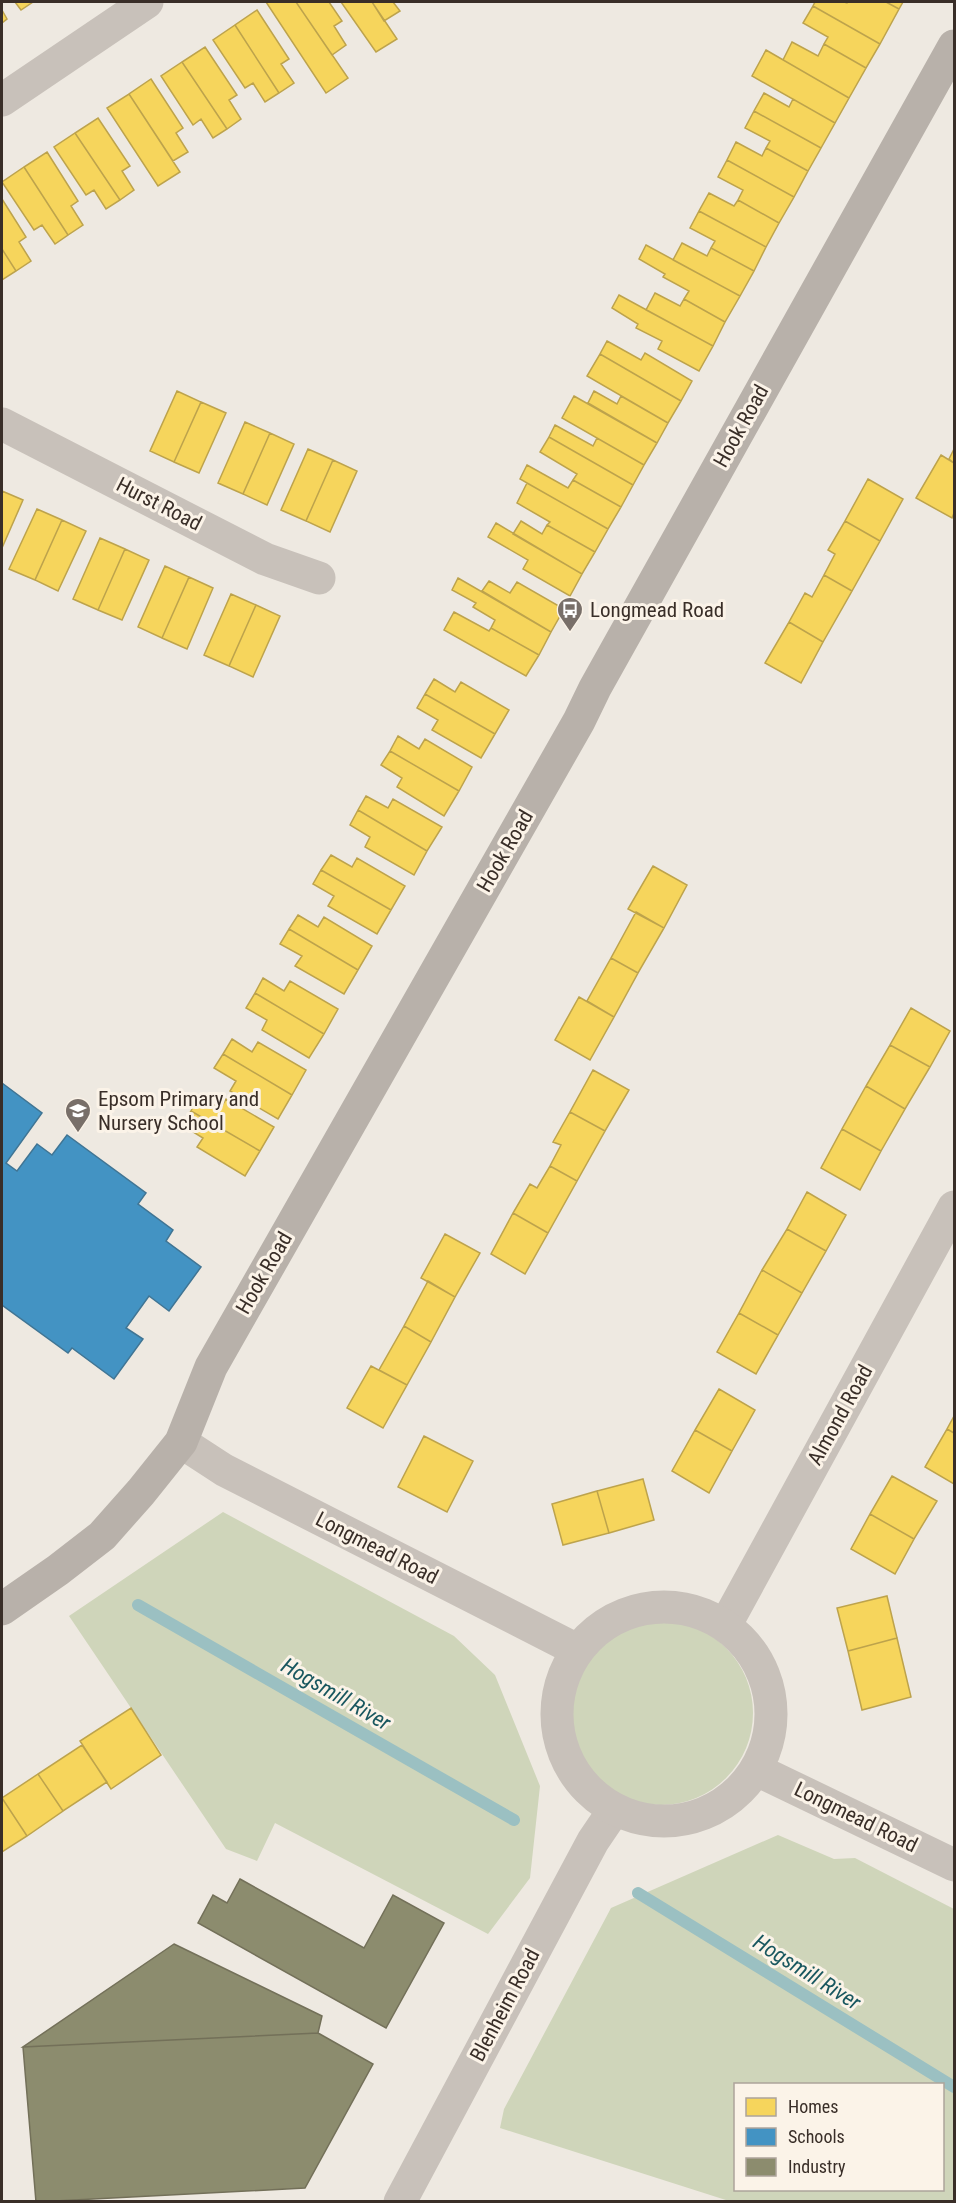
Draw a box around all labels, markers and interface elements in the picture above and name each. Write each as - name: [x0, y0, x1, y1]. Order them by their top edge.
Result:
- street label: Hook Road: [709, 381, 773, 471]
- street label: Hurst Road: [112, 472, 206, 536]
- bus stop icon: Longmead Road: [555, 595, 585, 633]
- place label: Longmead Road: [590, 598, 724, 622]
- street label: Hook Road: [472, 806, 538, 896]
- place label: Epsom Primary and Nursery School: [98, 1087, 259, 1135]
- school or university icon: Epsom Primary and Nursery School: [63, 1096, 93, 1134]
- street label: Hook Road: [231, 1228, 297, 1318]
- street label: Almond Road: [803, 1361, 877, 1469]
- street label: Longmead Road: [312, 1507, 442, 1589]
- water label: Hogsmill River: [277, 1653, 395, 1735]
- street label: Longmead Road: [790, 1777, 922, 1857]
- water label: Hogsmill River: [749, 1929, 866, 2015]
- street label: Blenheim Road: [465, 1945, 545, 2065]
- legend: [734, 2083, 944, 2191]
- text: Homes: [788, 2096, 838, 2117]
- text: Schools: [788, 2126, 845, 2147]
- text: Industry: [788, 2156, 846, 2177]

